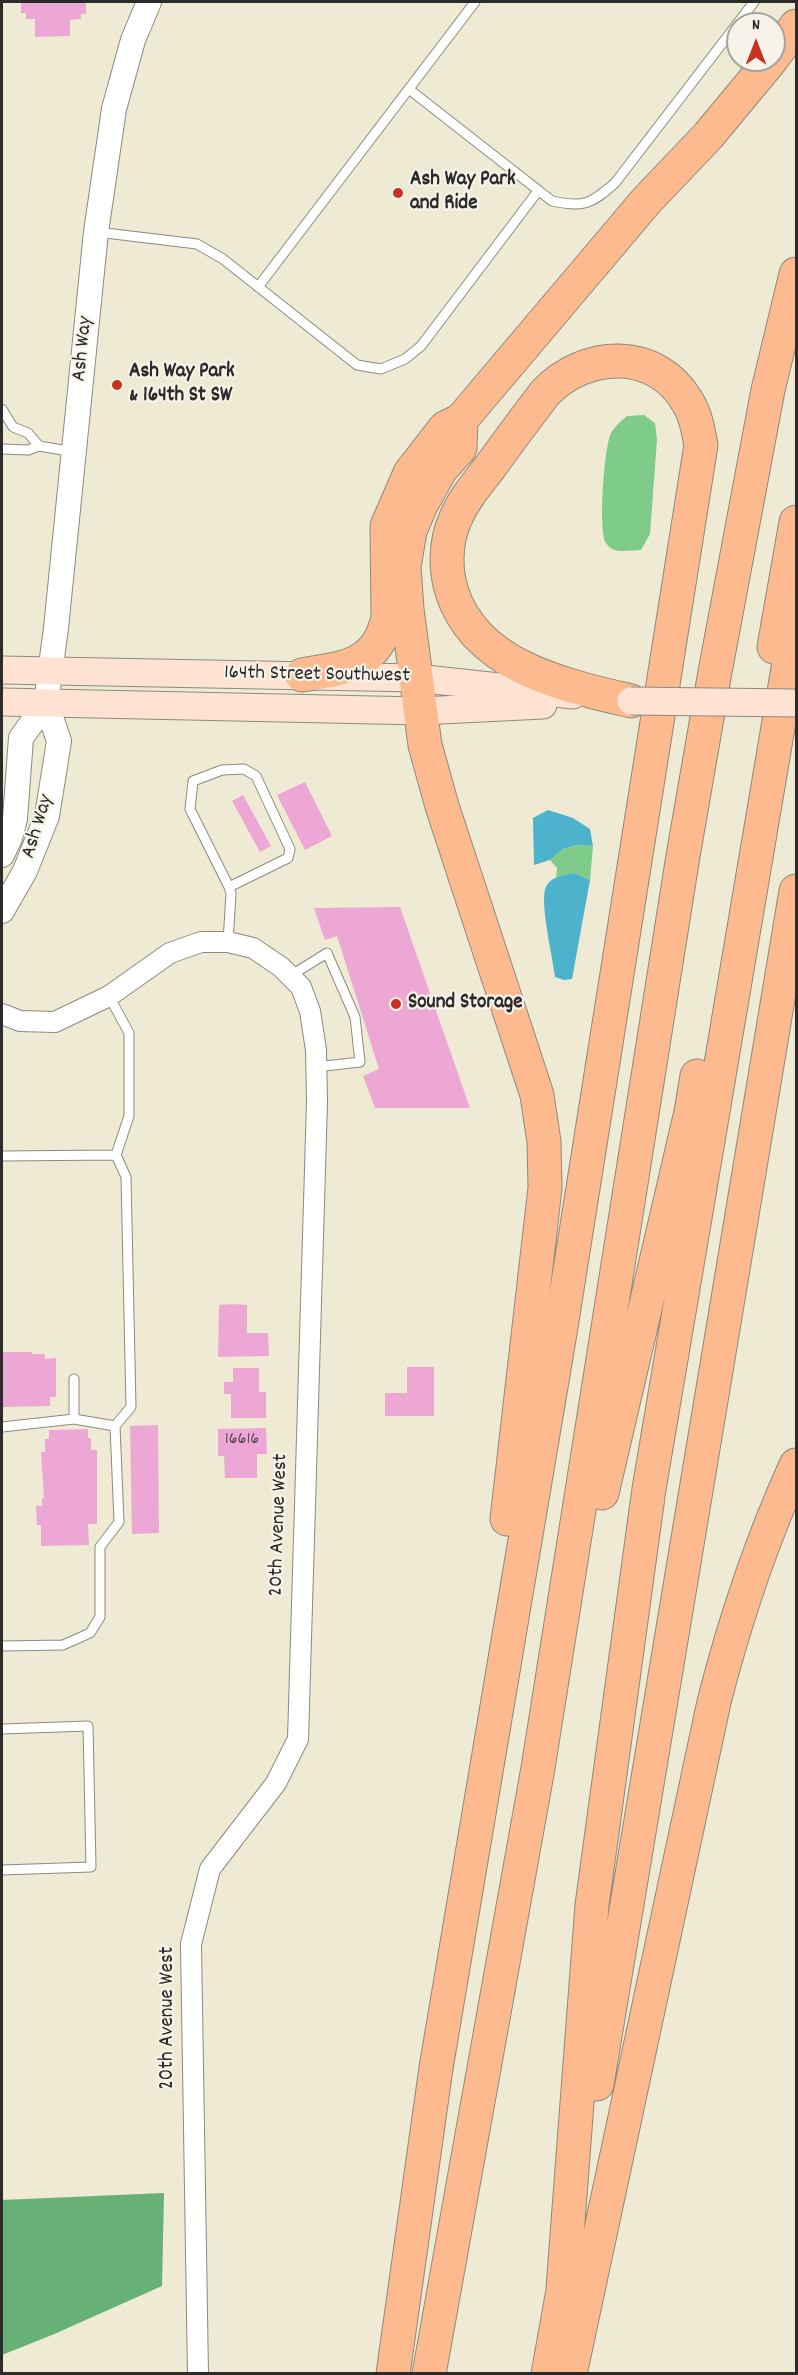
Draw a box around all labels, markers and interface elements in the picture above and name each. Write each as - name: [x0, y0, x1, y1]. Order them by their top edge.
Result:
- north arrow: [726, 12, 786, 72]
- text: N: [752, 14, 760, 37]
- place label: Ash Way Park and Ride: [410, 168, 516, 218]
- marker: Ash Way Park and Ride: [391, 186, 405, 200]
- street label: Ash Way: [68, 315, 100, 383]
- place label: Ash Way Park & 164th St SW: [129, 360, 235, 410]
- marker: Ash Way Park & 164th St SW: [110, 378, 124, 392]
- street label: 164th Street Southwest: [224, 662, 410, 690]
- street label: Ash Way: [17, 792, 61, 862]
- place label: Sound Storage: [408, 991, 522, 1017]
- marker: Sound Storage: [389, 997, 403, 1011]
- house number: 16616: [225, 1430, 259, 1452]
- street label: 20th Avenue West: [265, 1453, 295, 1597]
- street label: 20th Avenue West: [156, 1947, 182, 2089]

